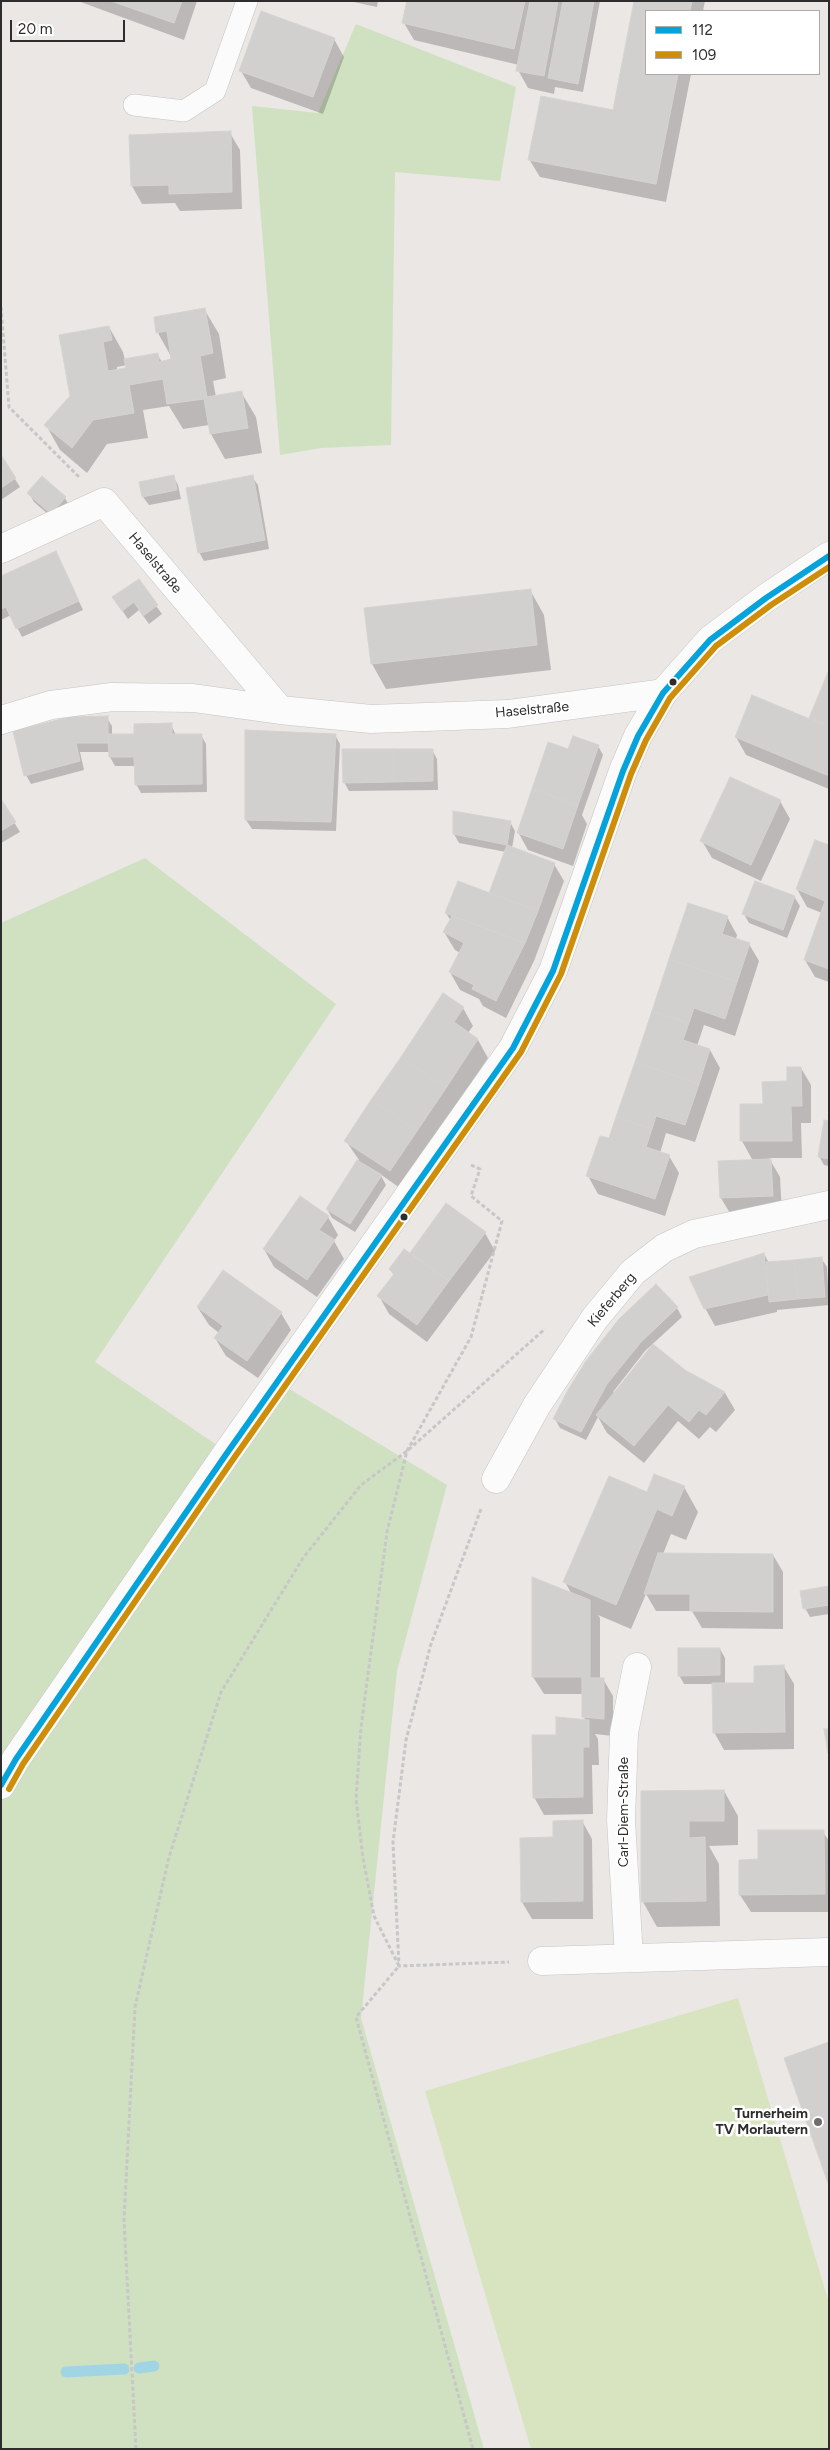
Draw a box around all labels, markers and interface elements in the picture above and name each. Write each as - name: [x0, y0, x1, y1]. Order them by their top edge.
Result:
- scale bar: [12, 10, 128, 42]
- legend: [645, 10, 820, 75]
- text: 20 m: [18, 20, 52, 38]
- text: 112: [692, 21, 713, 39]
- text: 109: [692, 46, 716, 64]
- street label: Haselstraße: [125, 529, 185, 597]
- unlabelled marker: [668, 677, 678, 687]
- street label: Haselstraße: [494, 698, 570, 722]
- unlabelled marker: [399, 1212, 409, 1222]
- street label: Kieferberg: [584, 1269, 640, 1331]
- street label: Carl-Diem-Straße: [616, 1757, 632, 1867]
- place label: Turnerheim TV Morlautern: [716, 2106, 808, 2138]
- marker: Turnerheim TV Morlautern: [812, 2116, 824, 2128]

